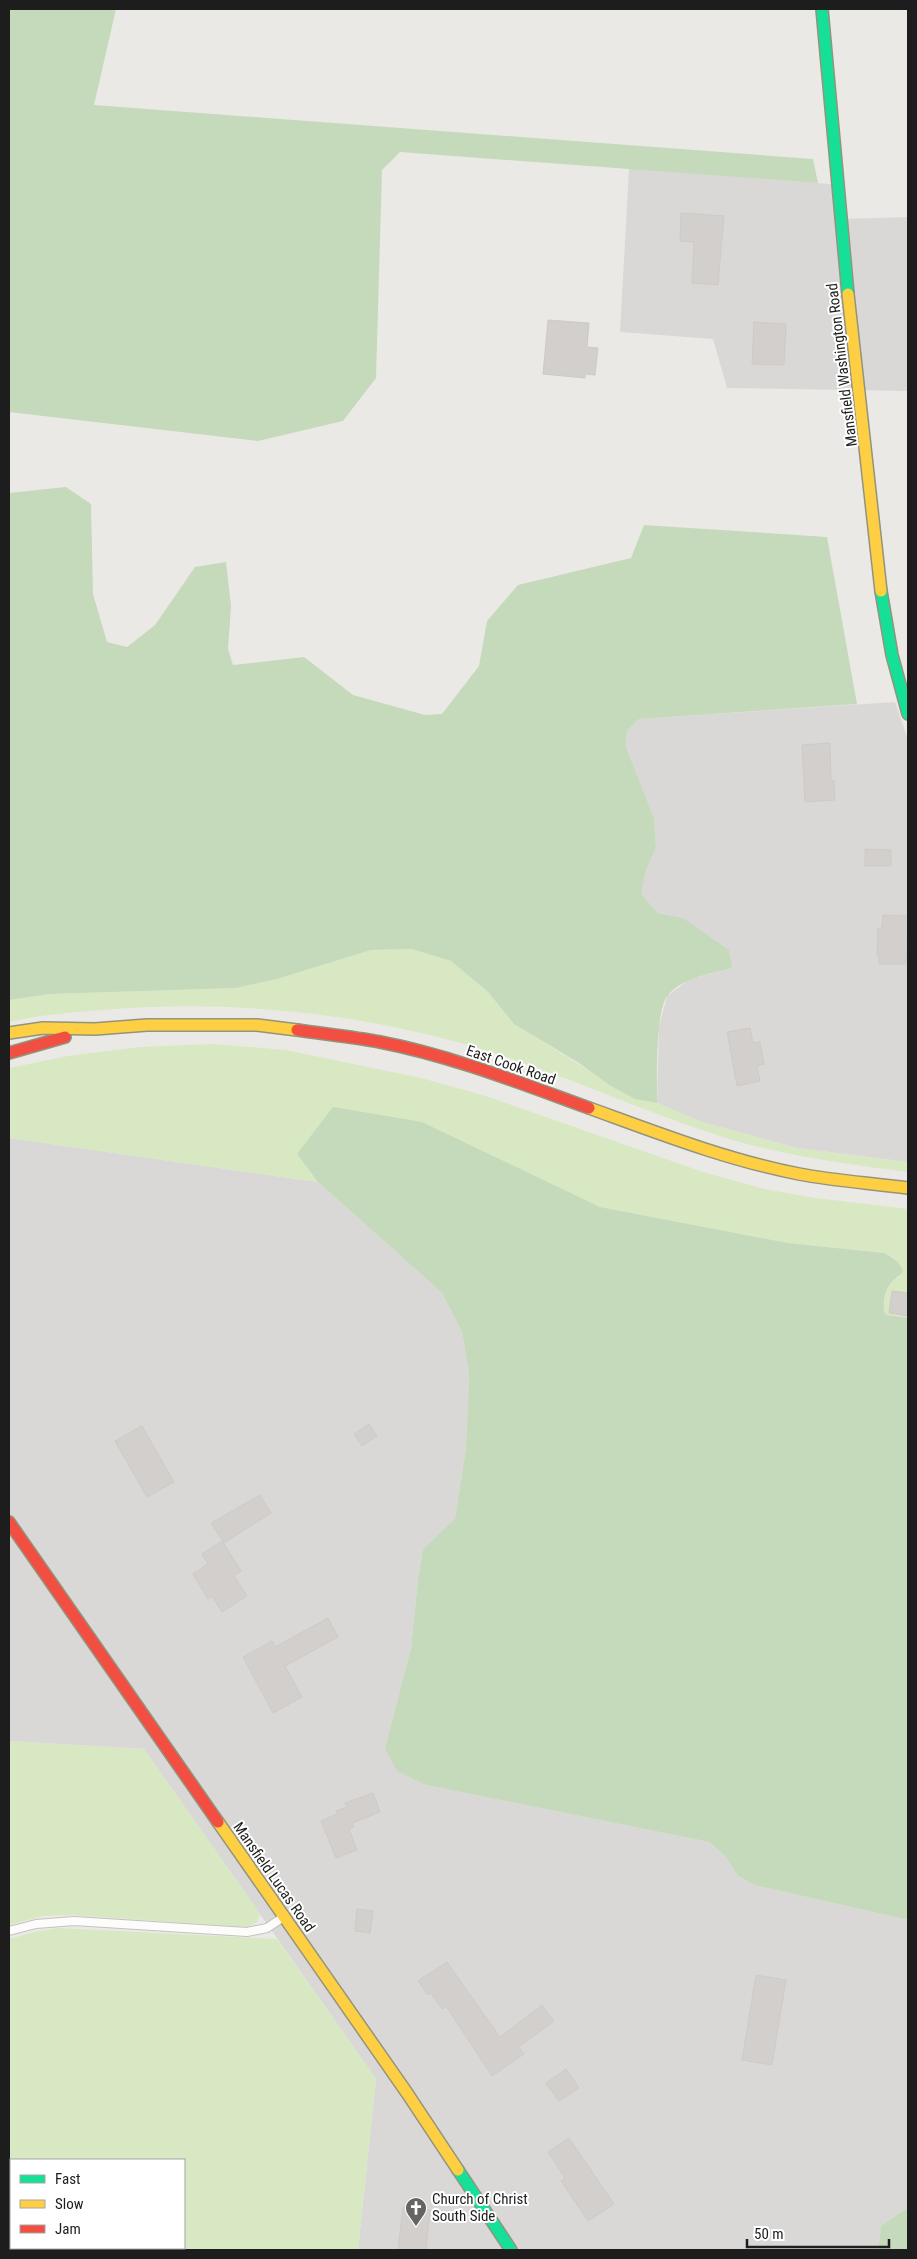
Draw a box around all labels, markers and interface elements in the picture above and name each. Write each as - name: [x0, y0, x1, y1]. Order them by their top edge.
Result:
- street label: Mansfield Washington Road: [823, 282, 861, 448]
- street label: East Cook Road: [464, 1041, 558, 1089]
- street label: Mansfield Lucas Road: [229, 1819, 319, 1935]
- legend: [10, 2159, 185, 2249]
- text: Fast: [55, 2170, 80, 2188]
- place label: Church of Christ South Side: [432, 2190, 528, 2225]
- text: Slow: [55, 2195, 84, 2213]
- church icon: Church of Christ South Side: [404, 2196, 428, 2227]
- scale bar: [747, 2216, 890, 2248]
- text: Jam: [55, 2220, 81, 2238]
- text: 50 m: [754, 2225, 784, 2243]

